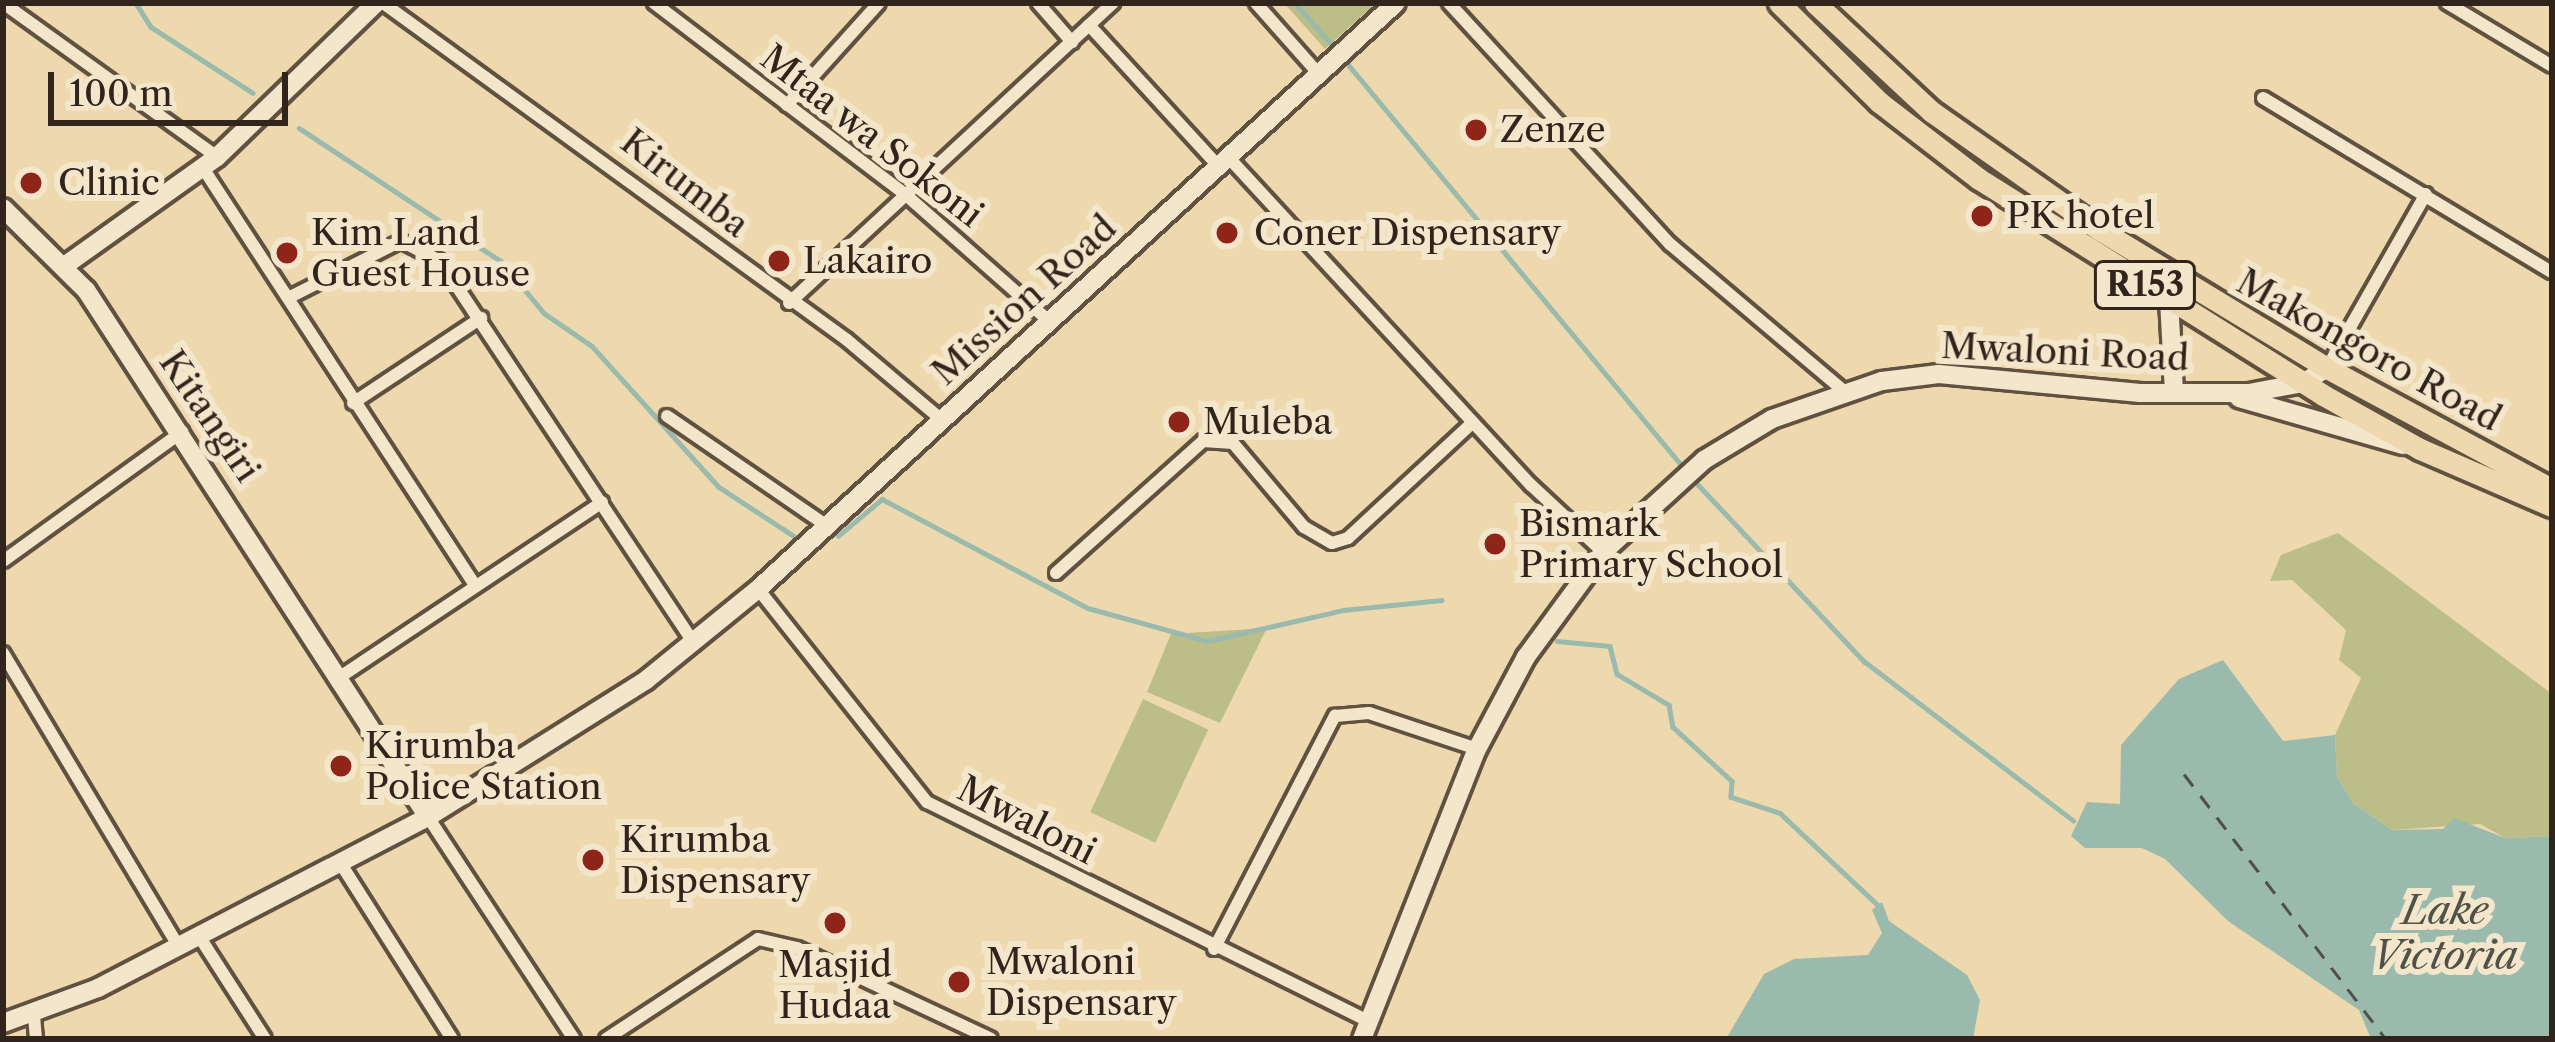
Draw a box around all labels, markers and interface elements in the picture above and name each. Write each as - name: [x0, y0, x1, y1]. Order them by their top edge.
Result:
- street label: Mtaa wa Sokoni: [752, 35, 992, 237]
- scale bar: [54, 48, 294, 122]
- text: 100 m: [69, 71, 173, 115]
- place label: Zenze: [1500, 108, 1606, 152]
- marker: Zenze: [1463, 117, 1489, 143]
- street label: Kirumba: [612, 120, 758, 246]
- place label: Clinic: [58, 161, 160, 205]
- marker: Clinic: [15, 167, 47, 199]
- place label: PK hotel: [2006, 194, 2155, 238]
- marker: PK hotel: [1969, 203, 1995, 229]
- street label: Mission Road: [923, 206, 1125, 394]
- place label: Kim Land Guest House: [311, 210, 530, 295]
- place label: Coner Dispensary: [1254, 211, 1562, 255]
- marker: Coner Dispensary: [1211, 217, 1243, 249]
- place label: Lakairo: [803, 239, 932, 283]
- marker: Kim Land Guest House: [274, 240, 300, 266]
- marker: Lakairo: [766, 248, 792, 274]
- road number: R153: [2091, 258, 2199, 312]
- street label: Makongoro Road: [2229, 260, 2509, 440]
- street label: Mwaloni Road: [1940, 324, 2190, 380]
- street label: Kitangiri: [150, 342, 270, 490]
- place label: Muleba: [1203, 400, 1333, 444]
- marker: Muleba: [1166, 409, 1192, 435]
- place label: Bismark Primary School: [1519, 501, 1784, 586]
- marker: Bismark Primary School: [1482, 531, 1508, 557]
- place label: Kirumba Police Station: [365, 723, 602, 808]
- marker: Kirumba Police Station: [328, 753, 354, 779]
- street label: Mwaloni: [951, 767, 1103, 873]
- place label: Kirumba Dispensary: [620, 817, 811, 902]
- marker: Kirumba Dispensary: [577, 844, 609, 876]
- water label: Lake Victoria: [2372, 888, 2518, 979]
- marker: Masjid Hudaa: [822, 910, 848, 936]
- place label: Mwaloni Dispensary: [986, 939, 1177, 1024]
- place label: Masjid Hudaa: [778, 942, 892, 1027]
- marker: Mwaloni Dispensary: [943, 966, 975, 998]

